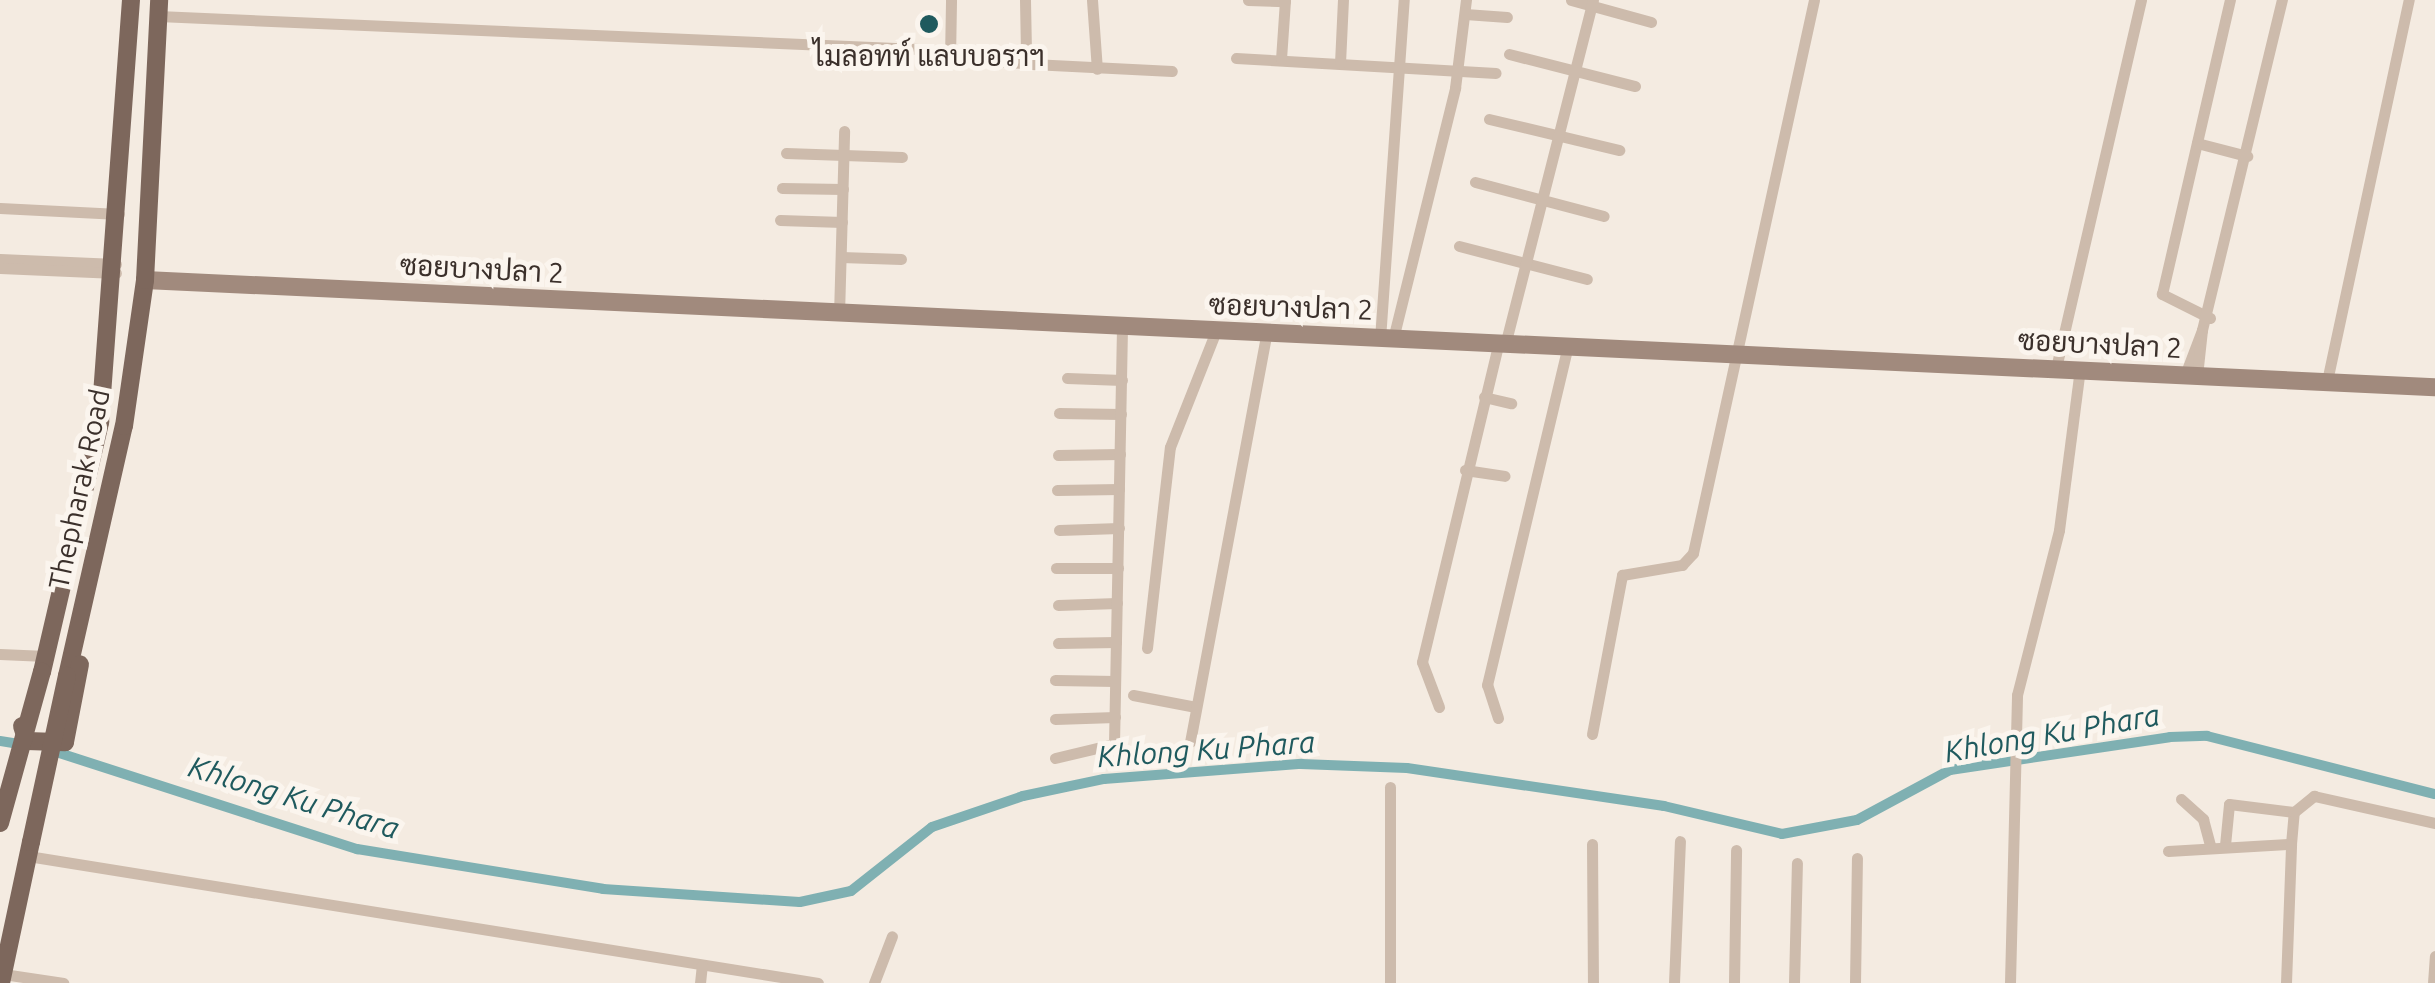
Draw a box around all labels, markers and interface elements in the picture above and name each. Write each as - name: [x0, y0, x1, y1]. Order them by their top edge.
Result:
- marker: ไมลอทท์ แลบบอราฯ: [918, 13, 940, 35]
- place label: ไมลอทท์ แลบบอราฯ: [813, 39, 1045, 73]
- street label: ซอยบางปลา 2: [399, 248, 565, 290]
- street label: ซอยบางปลา 2: [1208, 287, 1374, 327]
- street label: ซอยบางปลา 2: [2017, 323, 2183, 365]
- street label: Thepharak Road: [41, 386, 117, 592]
- water label: Khlong Ku Phara: [1941, 696, 2163, 770]
- water label: Khlong Ku Phara: [1096, 723, 1316, 775]
- water label: Khlong Ku Phara: [184, 748, 404, 846]

